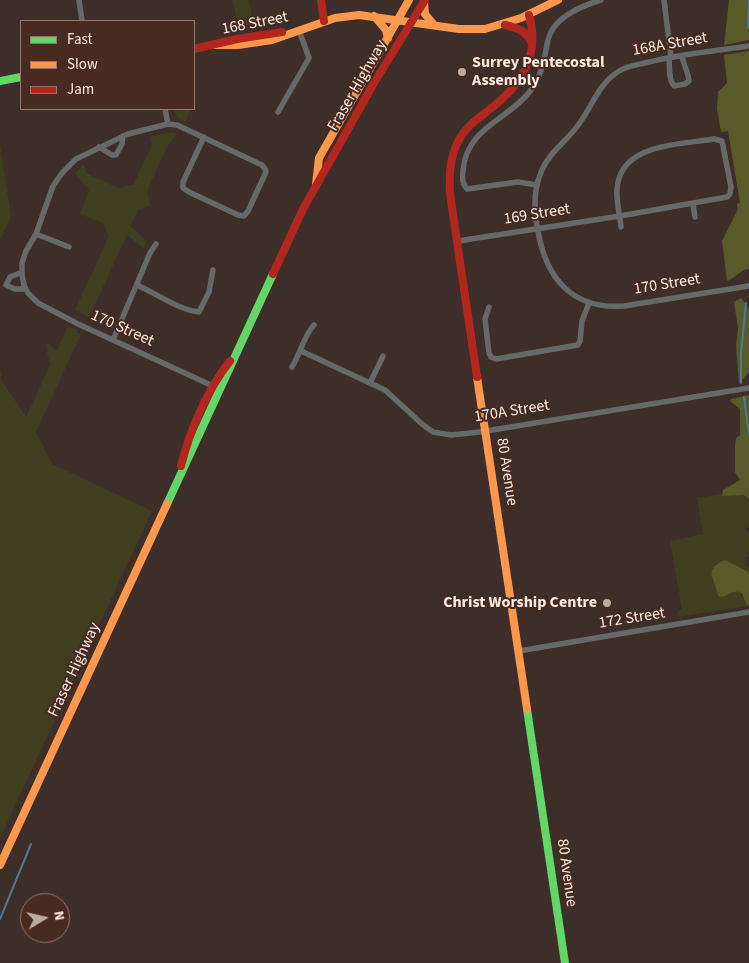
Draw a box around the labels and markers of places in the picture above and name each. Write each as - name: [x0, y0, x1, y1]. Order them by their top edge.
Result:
- place label: Surrey Pentecostal Assembly: [472, 53, 604, 91]
- marker: Surrey Pentecostal Assembly: [456, 66, 468, 78]
- place label: Christ Worship Centre: [443, 593, 597, 613]
- marker: Christ Worship Centre: [601, 597, 613, 609]

